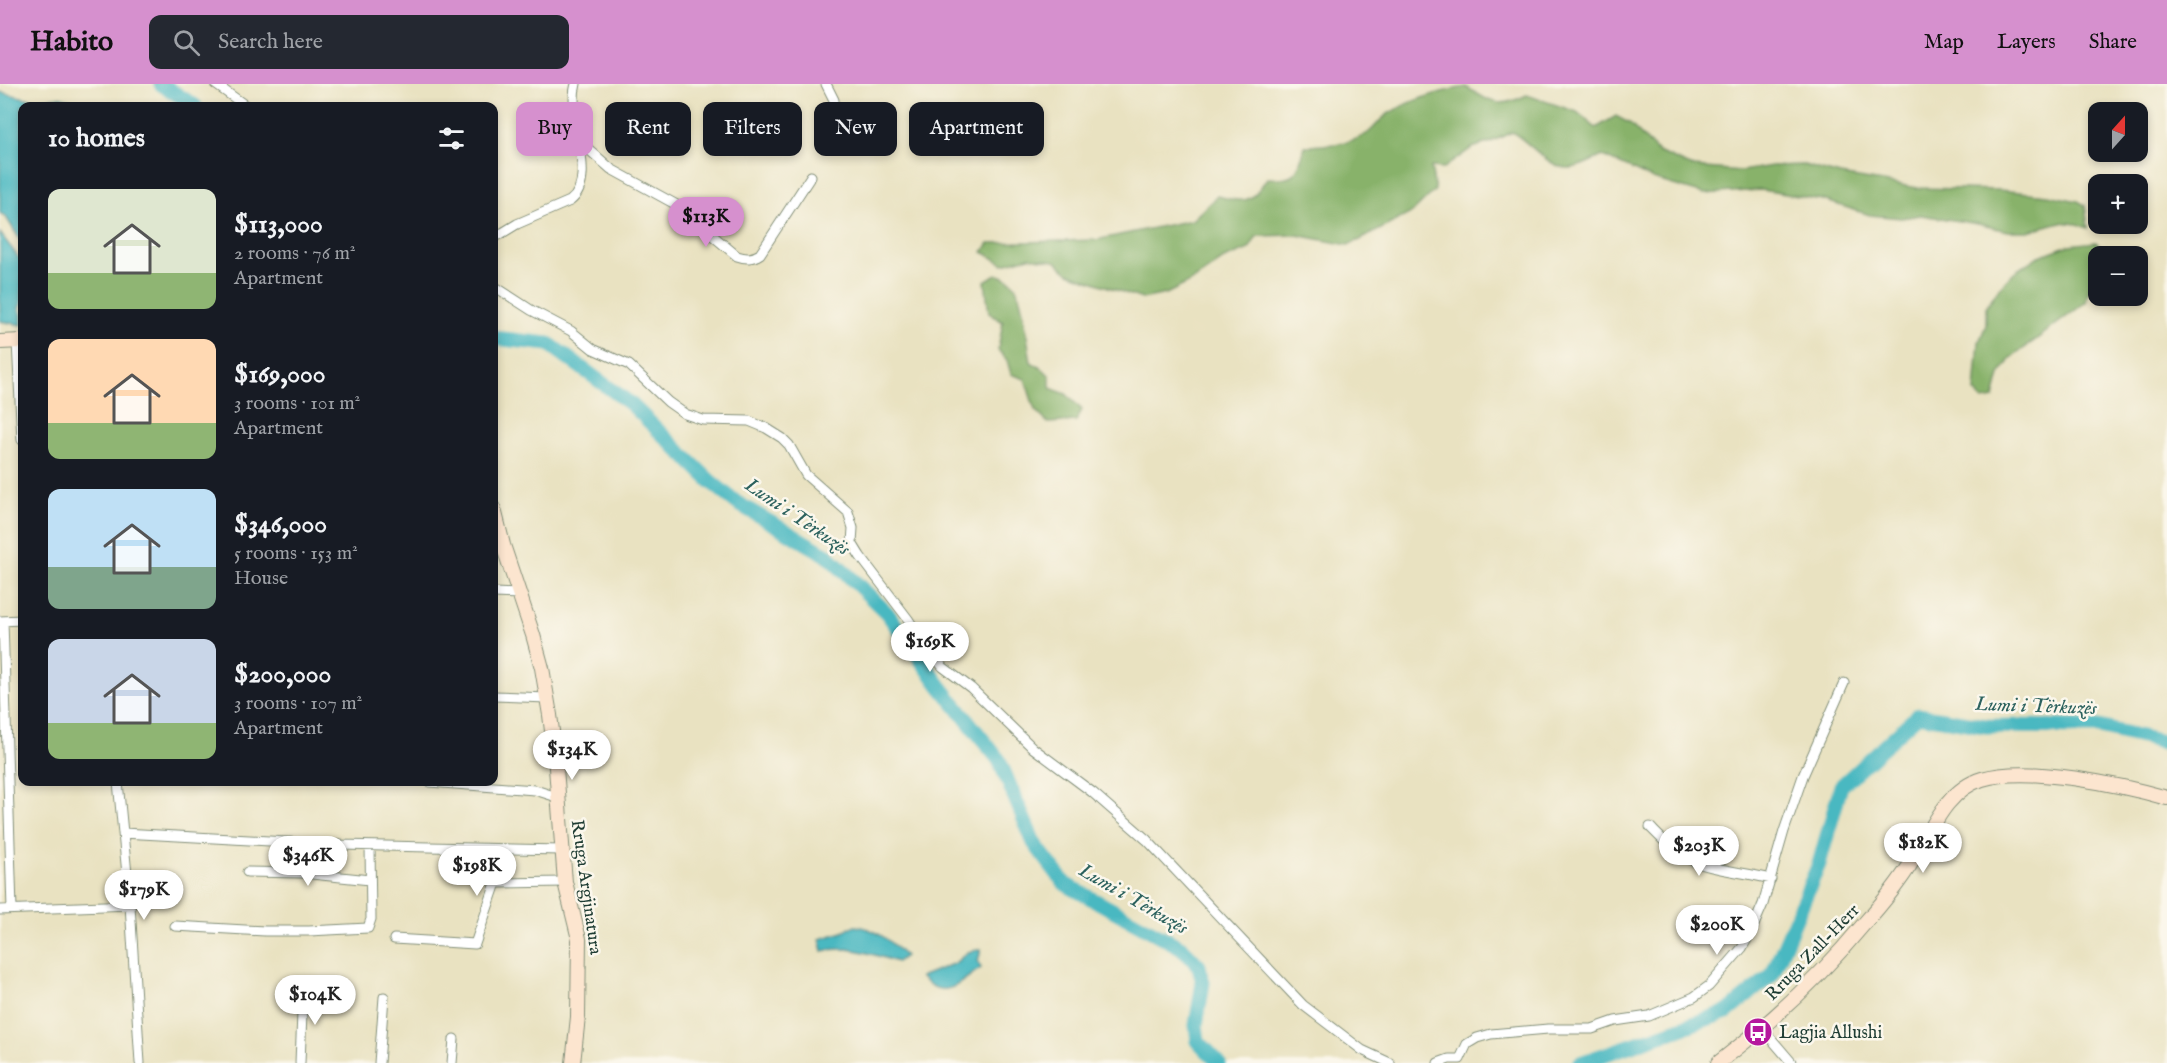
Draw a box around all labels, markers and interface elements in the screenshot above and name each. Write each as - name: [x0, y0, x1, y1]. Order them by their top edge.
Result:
- search box: [149, 15, 569, 69]
- text: Habito: [30, 25, 113, 60]
- icon: search: [170, 26, 203, 59]
- text: Search here: [218, 28, 323, 56]
- text: Map: [1924, 29, 1964, 56]
- text: Layers: [1997, 29, 2056, 56]
- text: Share: [2089, 29, 2137, 56]
- chip: Buy: [516, 102, 593, 156]
- chip: Rent: [605, 102, 691, 156]
- chip: Filters: [703, 102, 802, 156]
- chip: New: [814, 102, 897, 156]
- chip: Apartment: [909, 102, 1044, 156]
- north arrow: [2088, 102, 2148, 162]
- map controls: [2088, 102, 2148, 306]
- text: 10 homes: [48, 122, 145, 155]
- icon: filters: [435, 122, 468, 155]
- button: +: [2088, 174, 2148, 234]
- pin: $113K: [664, 197, 748, 248]
- text: $113K: [682, 204, 730, 229]
- text: $113,000: [234, 208, 323, 241]
- icon: home: [96, 213, 168, 285]
- text: 2 rooms · 76 m²: [234, 241, 355, 266]
- button: −: [2088, 246, 2148, 306]
- text: Apartment: [234, 266, 323, 291]
- text: $169,000: [234, 358, 326, 391]
- icon: home: [96, 363, 168, 435]
- text: 3 rooms · 101 m²: [234, 391, 360, 416]
- text: Apartment: [234, 416, 323, 441]
- water label: Lumi i Tërkuzës: [739, 472, 855, 562]
- text: $346,000: [234, 508, 327, 541]
- icon: home: [96, 513, 168, 585]
- text: 5 rooms · 153 m²: [234, 541, 358, 566]
- text: House: [234, 566, 288, 591]
- pin: $169K: [888, 622, 972, 673]
- text: $169K: [905, 629, 955, 654]
- text: $200,000: [234, 658, 331, 691]
- icon: home: [96, 663, 168, 735]
- text: 3 rooms · 107 m²: [234, 691, 362, 716]
- water label: Lumi i Tërkuzës: [1974, 692, 2097, 721]
- text: Apartment: [234, 716, 323, 741]
- pin: $134K: [530, 730, 614, 781]
- text: $134K: [547, 737, 597, 762]
- street label: Rruga Argjinatura: [565, 818, 606, 956]
- pin: $182K: [1881, 823, 1965, 874]
- pin: $203K: [1657, 826, 1741, 877]
- text: $182K: [1898, 830, 1948, 855]
- text: $203K: [1673, 833, 1725, 858]
- pin: $346K: [266, 836, 350, 887]
- text: $346K: [282, 843, 334, 868]
- pin: $198K: [435, 846, 519, 897]
- text: $198K: [452, 853, 502, 878]
- water label: Lumi i Tërkuzës: [1073, 858, 1192, 941]
- pin: $179K: [102, 870, 186, 921]
- text: $179K: [118, 877, 170, 902]
- street label: Rruga Zall-Herr: [1761, 899, 1866, 1006]
- pin: $200K: [1675, 905, 1759, 956]
- text: $200K: [1690, 912, 1744, 937]
- pin: $104K: [273, 975, 357, 1026]
- text: $104K: [289, 982, 341, 1007]
- bus stop icon: Lagjia Allushi: [1742, 1016, 1774, 1048]
- place label: Lagjia Allushi: [1779, 1022, 1882, 1045]

